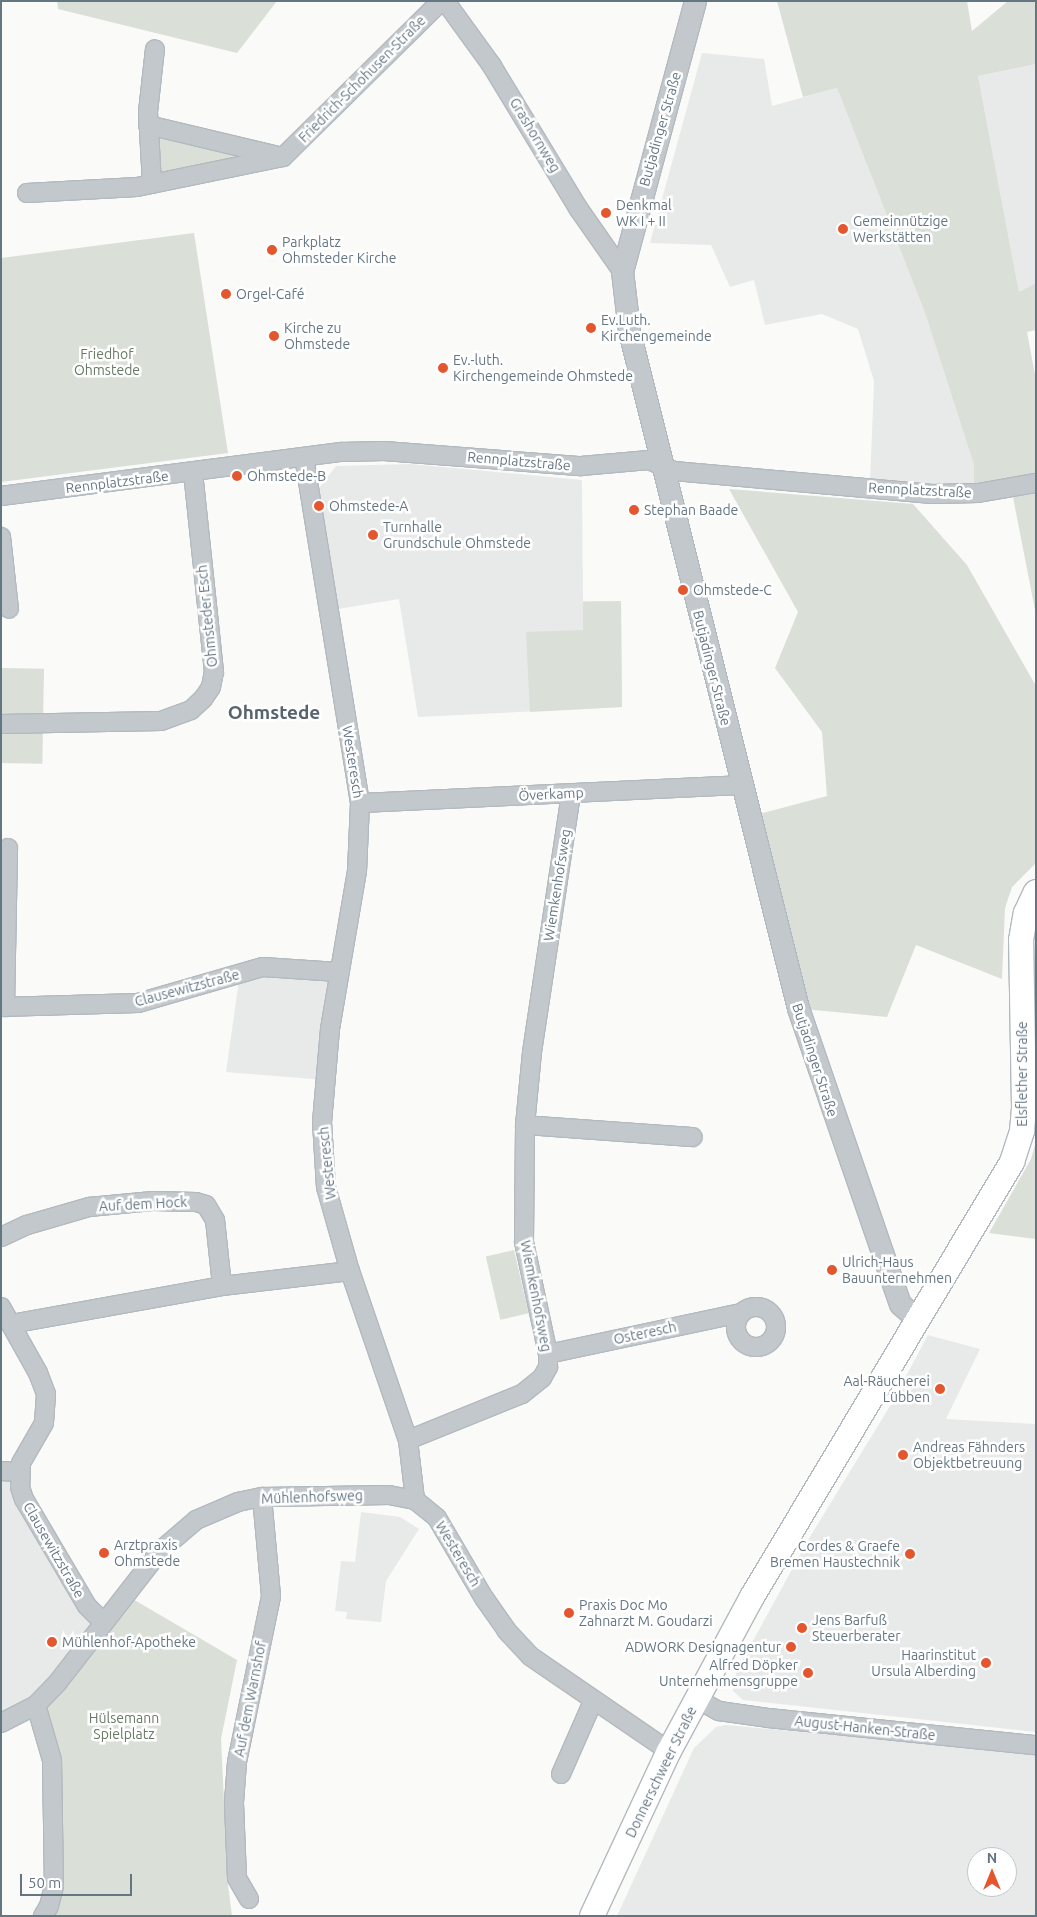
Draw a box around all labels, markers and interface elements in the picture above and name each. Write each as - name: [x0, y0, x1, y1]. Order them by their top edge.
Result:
- street label: Friedrich-Schohusen-Straße: [295, 12, 429, 146]
- street label: Butjadinger Straße: [636, 70, 684, 188]
- street label: Grashornweg: [506, 95, 564, 175]
- place label: Denkmal WK I + II: [616, 197, 672, 230]
- marker: Denkmal WK I + II: [600, 207, 612, 219]
- place label: Gemeinnützige Werkstätten: [853, 213, 948, 246]
- marker: Gemeinnützige Werkstätten: [837, 223, 849, 235]
- place label: Parkplatz Ohmsteder Kirche: [282, 234, 396, 266]
- marker: Parkplatz Ohmsteder Kirche: [266, 244, 278, 256]
- place label: Orgel-Café: [236, 286, 305, 302]
- marker: Orgel-Café: [220, 288, 232, 300]
- place label: Ev.Luth. Kirchengemeinde: [601, 312, 712, 344]
- place label: Kirche zu Ohmstede: [284, 320, 350, 352]
- marker: Ev.Luth. Kirchengemeinde: [585, 322, 597, 334]
- marker: Kirche zu Ohmstede: [268, 330, 280, 342]
- park label: Friedhof Ohmstede: [74, 346, 140, 378]
- place label: Ev.-luth. Kirchengemeinde Ohmstede: [453, 352, 633, 384]
- marker: Ev.-luth. Kirchengemeinde Ohmstede: [437, 362, 449, 374]
- street label: Rennplatzstraße: [467, 448, 571, 474]
- street label: Rennplatzstraße: [65, 467, 169, 497]
- place label: Ohmstede-B: [247, 468, 326, 484]
- marker: Ohmstede-B: [231, 470, 243, 482]
- street label: Rennplatzstraße: [868, 479, 972, 501]
- place label: Ohmstede-A: [329, 498, 408, 514]
- marker: Ohmstede-A: [313, 500, 325, 512]
- place label: Stephan Baade: [644, 502, 738, 518]
- marker: Stephan Baade: [628, 504, 640, 516]
- place label: Turnhalle Grundschule Ohmstede: [383, 519, 531, 552]
- marker: Turnhalle Grundschule Ohmstede: [367, 529, 379, 541]
- street label: Ohmsteder Esch: [193, 564, 221, 668]
- place label: Ohmstede-C: [693, 582, 772, 598]
- marker: Ohmstede-C: [677, 584, 689, 596]
- street label: Butjadinger Straße: [690, 609, 734, 727]
- district label: Ohmstede: [228, 702, 320, 724]
- street label: Westeresch: [339, 724, 367, 800]
- street label: Överkamp: [518, 784, 584, 804]
- street label: Wiemkenhofsweg: [540, 828, 574, 942]
- street label: Clausewitzstraße: [133, 966, 241, 1010]
- street label: Butjadinger Straße: [789, 1001, 841, 1119]
- street label: Elsflether Straße: [1014, 1021, 1030, 1127]
- street label: Westeresch: [315, 1126, 339, 1200]
- street label: Auf dem Hock: [98, 1193, 188, 1215]
- street label: Wiemkenhofsweg: [517, 1239, 555, 1353]
- place label: Ulrich-Haus Bauunternehmen: [842, 1254, 952, 1286]
- marker: Ulrich-Haus Bauunternehmen: [826, 1264, 838, 1276]
- street label: Osteresch: [612, 1318, 678, 1348]
- place label: Aal-Räucherei Lübben: [843, 1373, 930, 1405]
- marker: Aal-Räucherei Lübben: [934, 1383, 946, 1395]
- place label: Andreas Fähnders Objektbetreuung: [913, 1439, 1025, 1471]
- marker: Andreas Fähnders Objektbetreuung: [897, 1449, 909, 1461]
- street label: Mühlenhofsweg: [261, 1487, 363, 1507]
- street label: Clausewitzstraße: [20, 1499, 88, 1601]
- street label: Westeresch: [432, 1518, 484, 1590]
- place label: Arztpraxis Ohmstede: [114, 1537, 180, 1570]
- place label: Cordes & Graefe Bremen Haustechnik: [770, 1538, 900, 1570]
- marker: Arztpraxis Ohmstede: [98, 1547, 110, 1559]
- marker: Cordes & Graefe Bremen Haustechnik: [904, 1548, 916, 1560]
- place label: Praxis Doc Mo Zahnarzt M. Goudarzi: [579, 1597, 713, 1630]
- marker: Praxis Doc Mo Zahnarzt M. Goudarzi: [563, 1607, 575, 1619]
- place label: Jens Barfuß Steuerberater: [812, 1612, 900, 1644]
- marker: Jens Barfuß Steuerberater: [796, 1622, 808, 1634]
- place label: Mühlenhof-Apotheke: [62, 1634, 196, 1650]
- marker: Mühlenhof-Apotheke: [46, 1636, 58, 1648]
- place label: ADWORK Designagentur: [625, 1639, 781, 1655]
- street label: Auf dem Warnshof: [231, 1640, 269, 1758]
- marker: ADWORK Designagentur: [785, 1641, 797, 1653]
- place label: Haarinstitut Ursula Alberding: [871, 1647, 976, 1680]
- place label: Alfred Döpker Unternehmensgruppe: [659, 1657, 798, 1690]
- marker: Haarinstitut Ursula Alberding: [980, 1657, 992, 1669]
- marker: Alfred Döpker Unternehmensgruppe: [802, 1667, 814, 1679]
- street label: Donnerschweer Straße: [622, 1704, 700, 1840]
- park label: Hülsemann Spielplatz: [89, 1710, 159, 1742]
- street label: August-Hanken-Straße: [794, 1712, 936, 1744]
- north arrow: [967, 1847, 1017, 1897]
- text: N: [987, 1850, 997, 1866]
- scale bar: [22, 1864, 135, 1896]
- text: 50 m: [28, 1874, 61, 1891]

